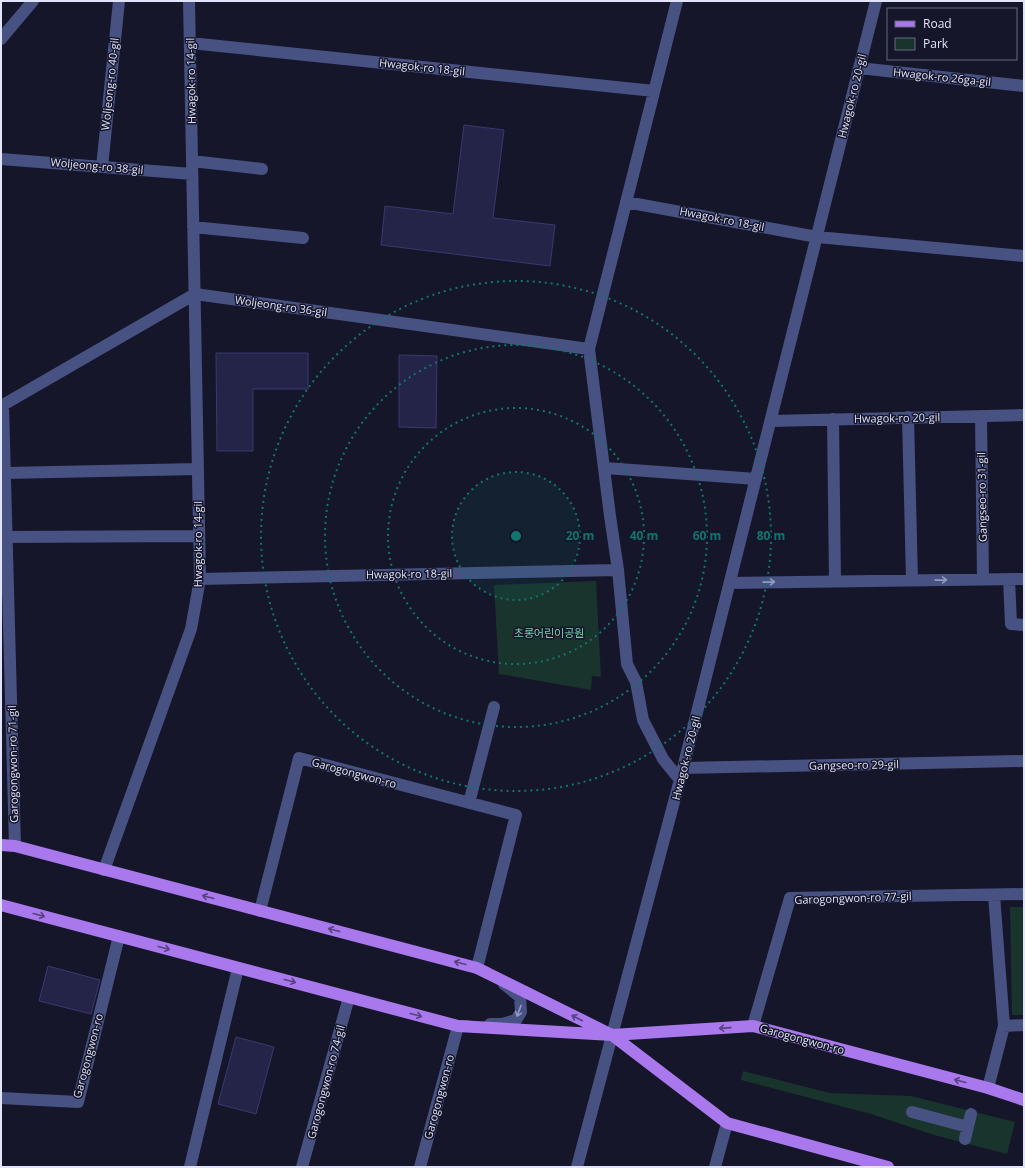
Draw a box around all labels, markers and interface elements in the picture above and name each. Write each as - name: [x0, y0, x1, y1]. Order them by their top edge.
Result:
- legend: [887, 8, 1017, 60]
- text: Road: [923, 15, 952, 32]
- text: Park: [923, 35, 949, 52]
- street label: Woljeong-ro 40-gil: [97, 37, 122, 131]
- street label: Hwagok-ro 14-gil: [182, 38, 199, 124]
- street label: Hwagok-ro 20-gil: [834, 52, 869, 140]
- street label: Hwagok-ro 18-gil: [378, 55, 466, 78]
- street label: Hwagok-ro 26ga-gil: [892, 64, 992, 89]
- street label: Woljeong-ro 38-gil: [50, 154, 144, 177]
- street label: Hwagok-ro 18-gil: [678, 203, 766, 234]
- street label: Woljeong-ro 36-gil: [234, 292, 328, 319]
- street label: Hwagok-ro 20-gil: [854, 409, 940, 426]
- street label: Gangseo-ro 31-gil: [973, 452, 990, 542]
- street label: Hwagok-ro 14-gil: [190, 501, 205, 587]
- text: 20 m: [566, 527, 594, 544]
- text: 40 m: [630, 527, 658, 544]
- text: 60 m: [693, 527, 721, 544]
- text: 80 m: [757, 527, 785, 544]
- centre of rings: [509, 529, 523, 543]
- street label: Hwagok-ro 18-gil: [366, 565, 452, 582]
- one-way arrow: [934, 576, 947, 584]
- one-way arrow: [762, 578, 775, 586]
- park label: 초롱어린이공원: [514, 625, 584, 640]
- street label: Garogongwon-ro 71-gil: [4, 705, 21, 823]
- street label: Hwagok-ro 20-gil: [668, 714, 703, 802]
- street label: Garogongwon-ro: [310, 754, 398, 791]
- street label: Gangseo-ro 29-gil: [809, 756, 899, 773]
- street label: Garogongwon-ro 77-gil: [794, 888, 912, 907]
- one-way arrow: [202, 893, 215, 900]
- one-way arrow: [32, 912, 45, 919]
- one-way arrow: [328, 926, 341, 933]
- one-way arrow: [158, 945, 171, 952]
- one-way arrow: [453, 959, 466, 966]
- one-way arrow: [283, 978, 296, 986]
- one-way arrow: [515, 1005, 523, 1017]
- street label: Garogongwon-ro: [69, 1012, 106, 1100]
- one-way arrow: [409, 1012, 422, 1019]
- one-way arrow: [571, 1013, 583, 1021]
- street label: Garogongwon-ro: [758, 1020, 846, 1057]
- street label: Garogongwon-ro 74-gil: [303, 1023, 348, 1141]
- one-way arrow: [719, 1024, 732, 1031]
- street label: Garogongwon-ro: [420, 1053, 457, 1141]
- one-way arrow: [954, 1077, 967, 1084]

